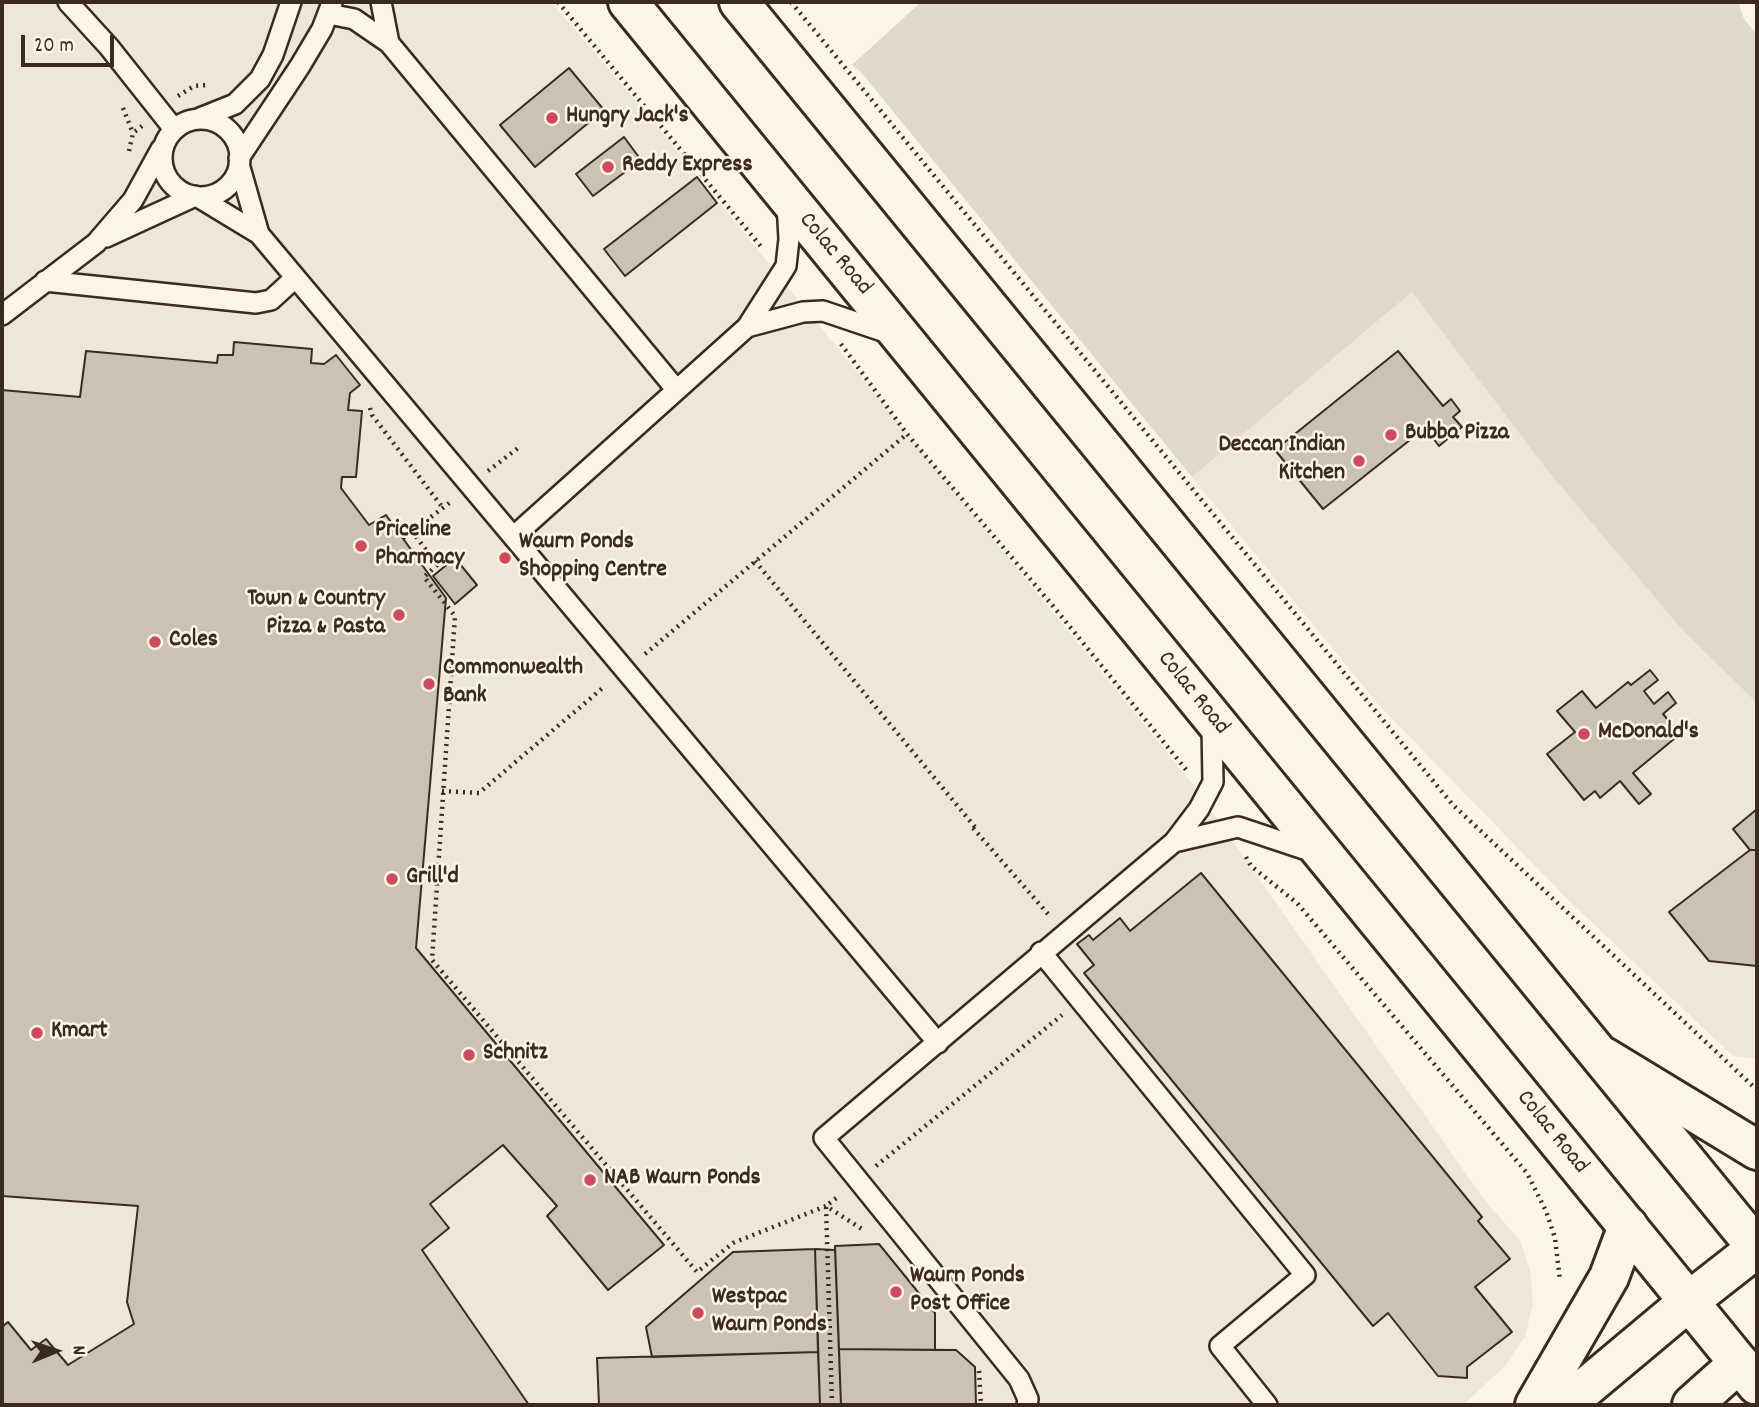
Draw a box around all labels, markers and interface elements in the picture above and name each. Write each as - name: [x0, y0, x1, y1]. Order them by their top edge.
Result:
- scale bar: [24, 21, 117, 65]
- text: 20 m: [34, 32, 74, 62]
- place label: Hungry Jack's: [566, 104, 689, 132]
- marker: Hungry Jack's: [544, 110, 560, 126]
- place label: Reddy Express: [622, 153, 753, 181]
- marker: Reddy Express: [600, 159, 616, 175]
- street label: Colac Road: [791, 208, 877, 302]
- place label: Bubba Pizza: [1405, 421, 1509, 449]
- marker: Bubba Pizza: [1383, 427, 1399, 443]
- place label: Deccan Indian Kitchen: [1218, 433, 1345, 489]
- marker: Deccan Indian Kitchen: [1351, 453, 1367, 469]
- place label: Priceline Pharmacy: [375, 518, 464, 574]
- place label: Waurn Ponds Shopping Centre: [519, 530, 667, 586]
- marker: Priceline Pharmacy: [353, 538, 369, 554]
- marker: Waurn Ponds Shopping Centre: [497, 550, 513, 566]
- place label: Town & Country Pizza & Pasta: [247, 587, 385, 643]
- marker: Town & Country Pizza & Pasta: [391, 607, 407, 623]
- place label: Coles: [169, 628, 218, 656]
- marker: Coles: [147, 634, 163, 650]
- street label: Colac Road: [1149, 646, 1235, 742]
- place label: Commonwealth Bank: [443, 656, 583, 712]
- marker: Commonwealth Bank: [421, 676, 437, 692]
- place label: McDonald's: [1598, 720, 1699, 748]
- marker: McDonald's: [1576, 726, 1592, 742]
- place label: Grill'd: [406, 865, 459, 893]
- marker: Grill'd: [384, 871, 400, 887]
- place label: Kmart: [51, 1019, 108, 1047]
- marker: Kmart: [29, 1025, 45, 1041]
- place label: Schnitz: [483, 1041, 548, 1069]
- marker: Schnitz: [461, 1047, 477, 1063]
- street label: Colac Road: [1508, 1085, 1594, 1181]
- place label: NAB Waurn Ponds: [604, 1166, 761, 1194]
- marker: NAB Waurn Ponds: [582, 1172, 598, 1188]
- place label: Waurn Ponds Post Office: [910, 1264, 1025, 1320]
- marker: Waurn Ponds Post Office: [888, 1284, 904, 1300]
- place label: Westpac Waurn Ponds: [712, 1285, 827, 1341]
- marker: Westpac Waurn Ponds: [690, 1305, 706, 1321]
- north arrow: [21, 1316, 91, 1386]
- text: N: [64, 1345, 91, 1355]

